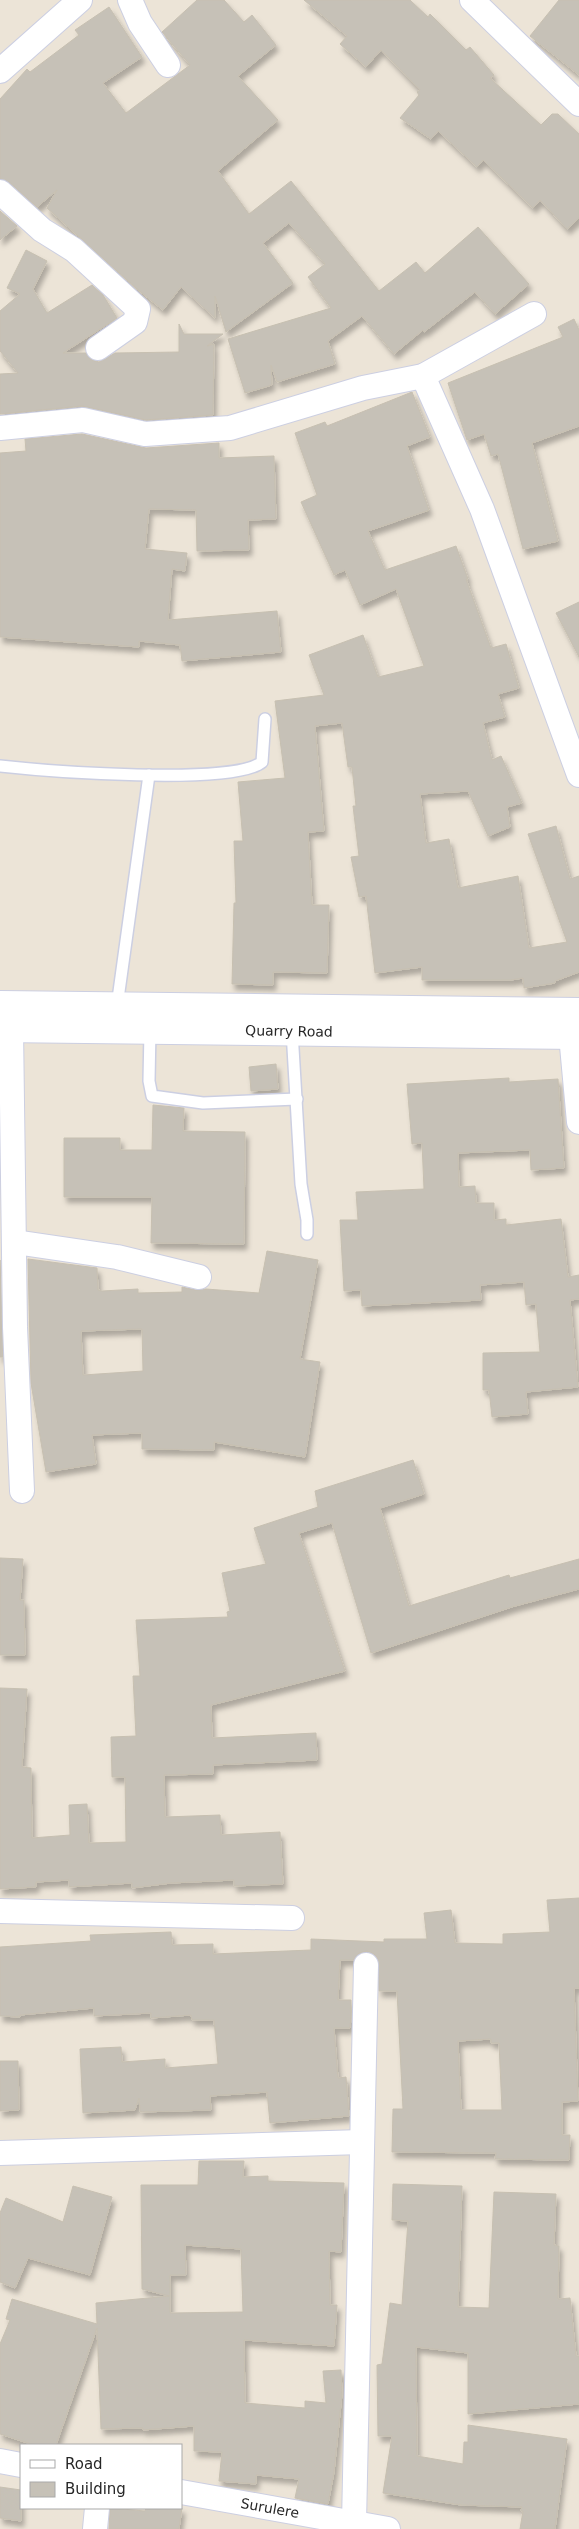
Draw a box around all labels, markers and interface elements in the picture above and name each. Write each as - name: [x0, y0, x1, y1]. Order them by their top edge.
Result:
- street label: Quarry Road: [245, 1022, 333, 1040]
- legend: [20, 2444, 182, 2509]
- text: Road: [65, 2455, 103, 2473]
- text: Building: [65, 2480, 126, 2498]
- street label: Surulere: [240, 2495, 300, 2521]

